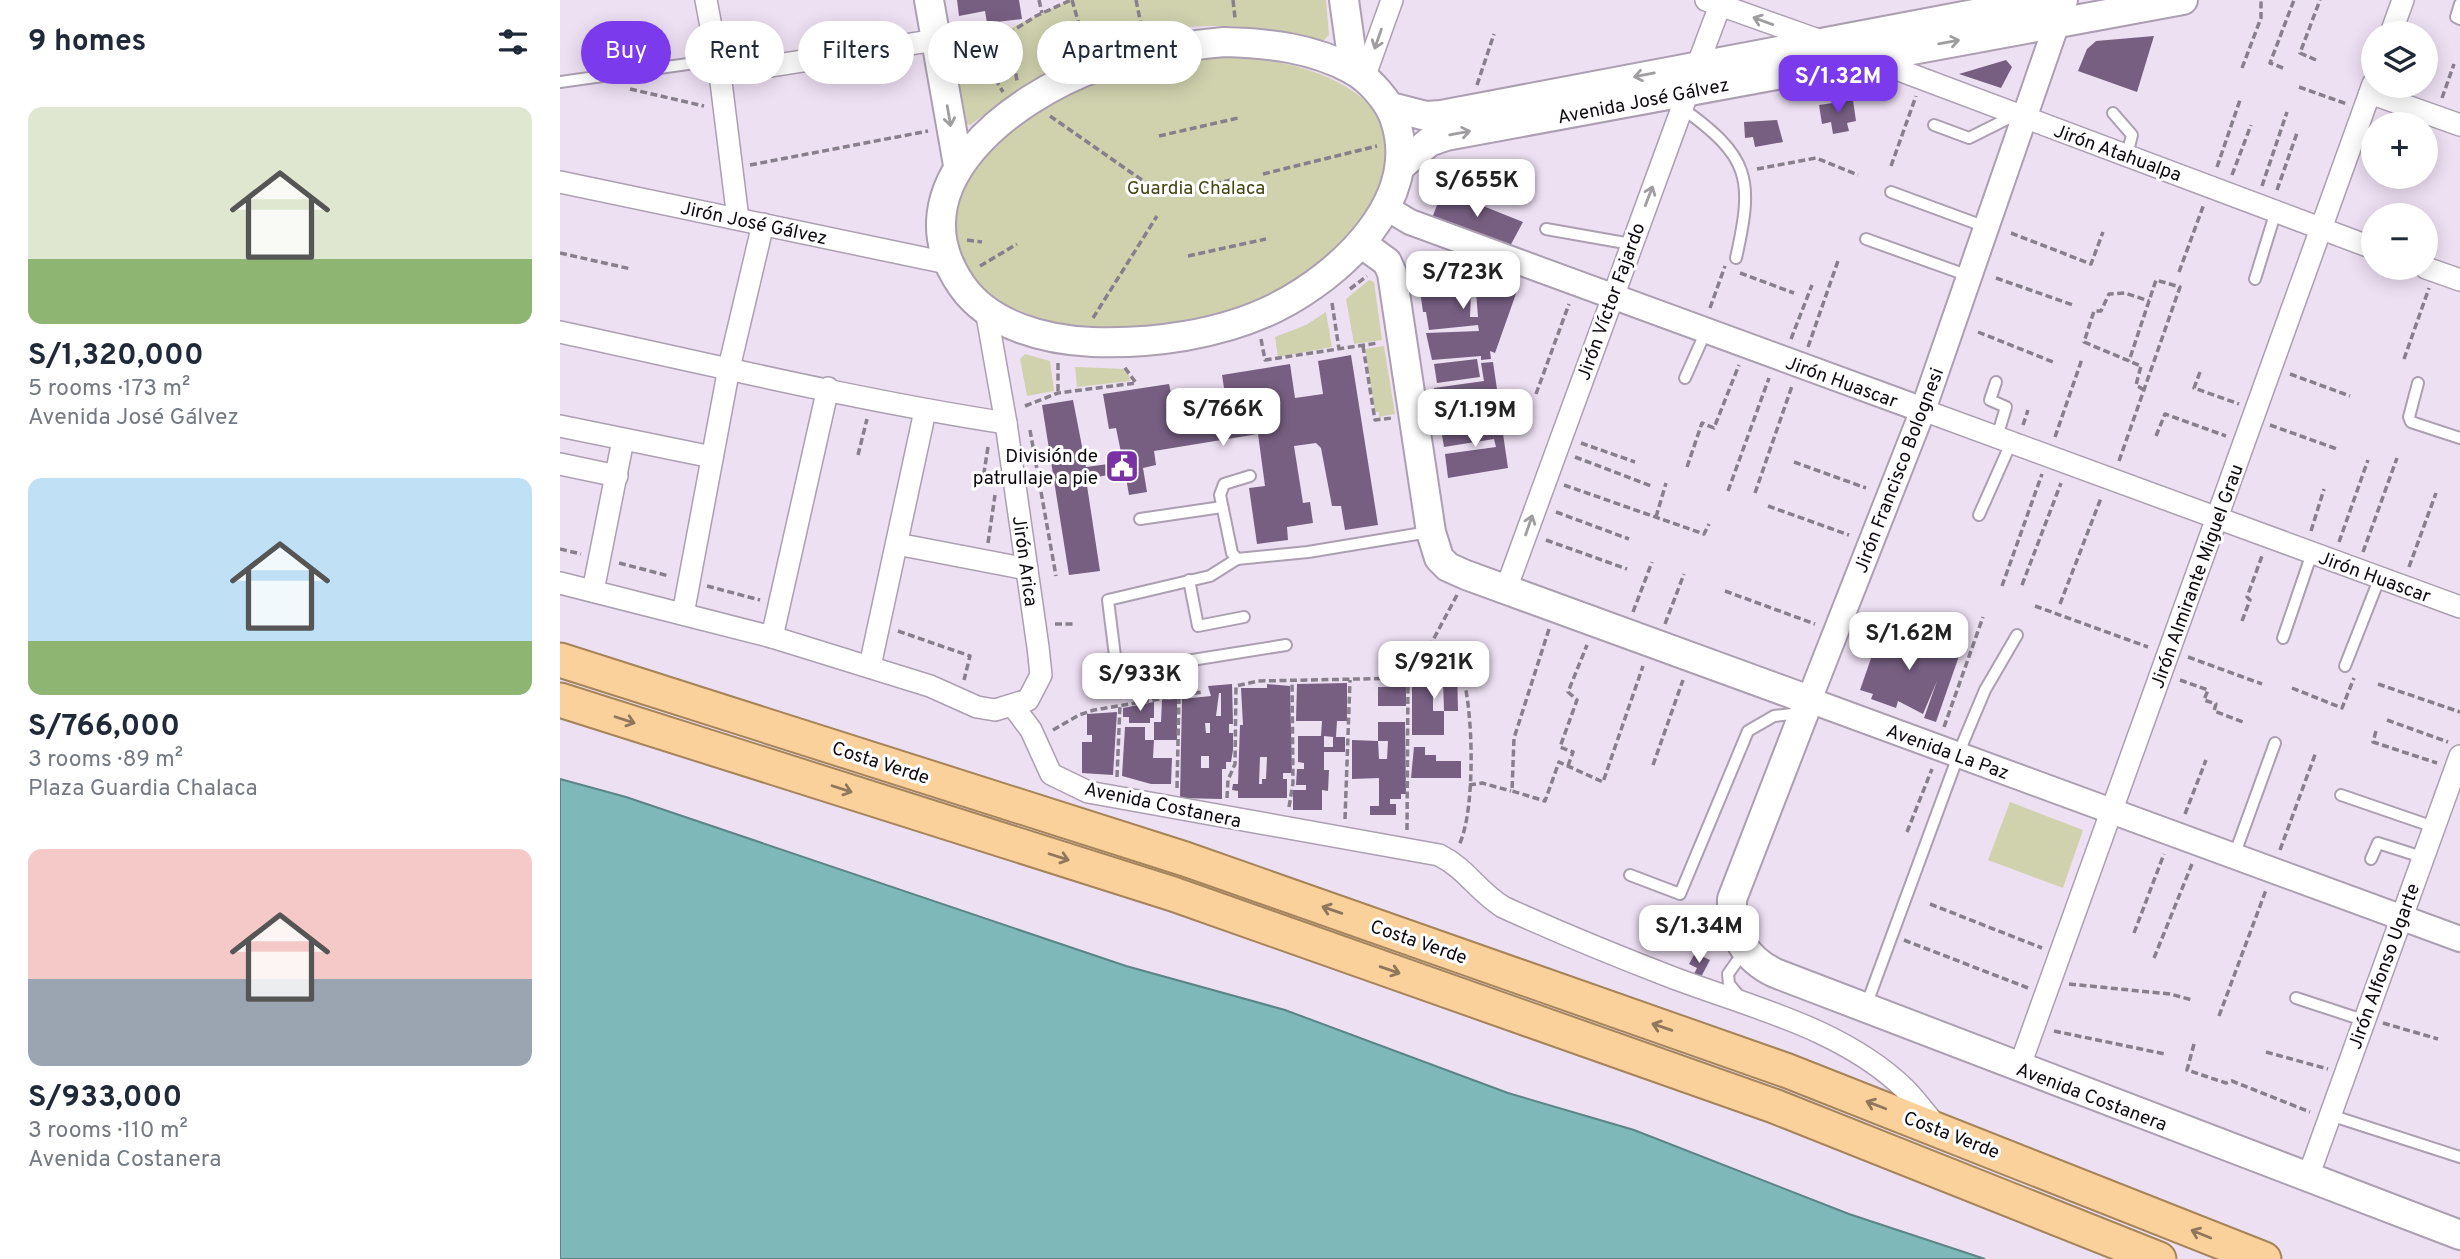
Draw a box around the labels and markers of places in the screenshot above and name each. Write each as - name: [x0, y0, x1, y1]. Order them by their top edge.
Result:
- pin: S/1.32M: [1773, 55, 1903, 115]
- pin: S/655K: [1420, 160, 1534, 219]
- pin: S/723K: [1406, 252, 1520, 311]
- pin: S/766K: [1166, 388, 1280, 448]
- pin: S/1.19M: [1410, 390, 1540, 449]
- place label: División de patrullaje a pie: [973, 445, 1098, 491]
- public building icon: División de patrullaje a pie: [1103, 447, 1141, 485]
- pin: S/1.62M: [1844, 612, 1974, 672]
- pin: S/921K: [1377, 642, 1491, 701]
- pin: S/933K: [1083, 654, 1197, 713]
- pin: S/1.34M: [1634, 906, 1764, 965]

